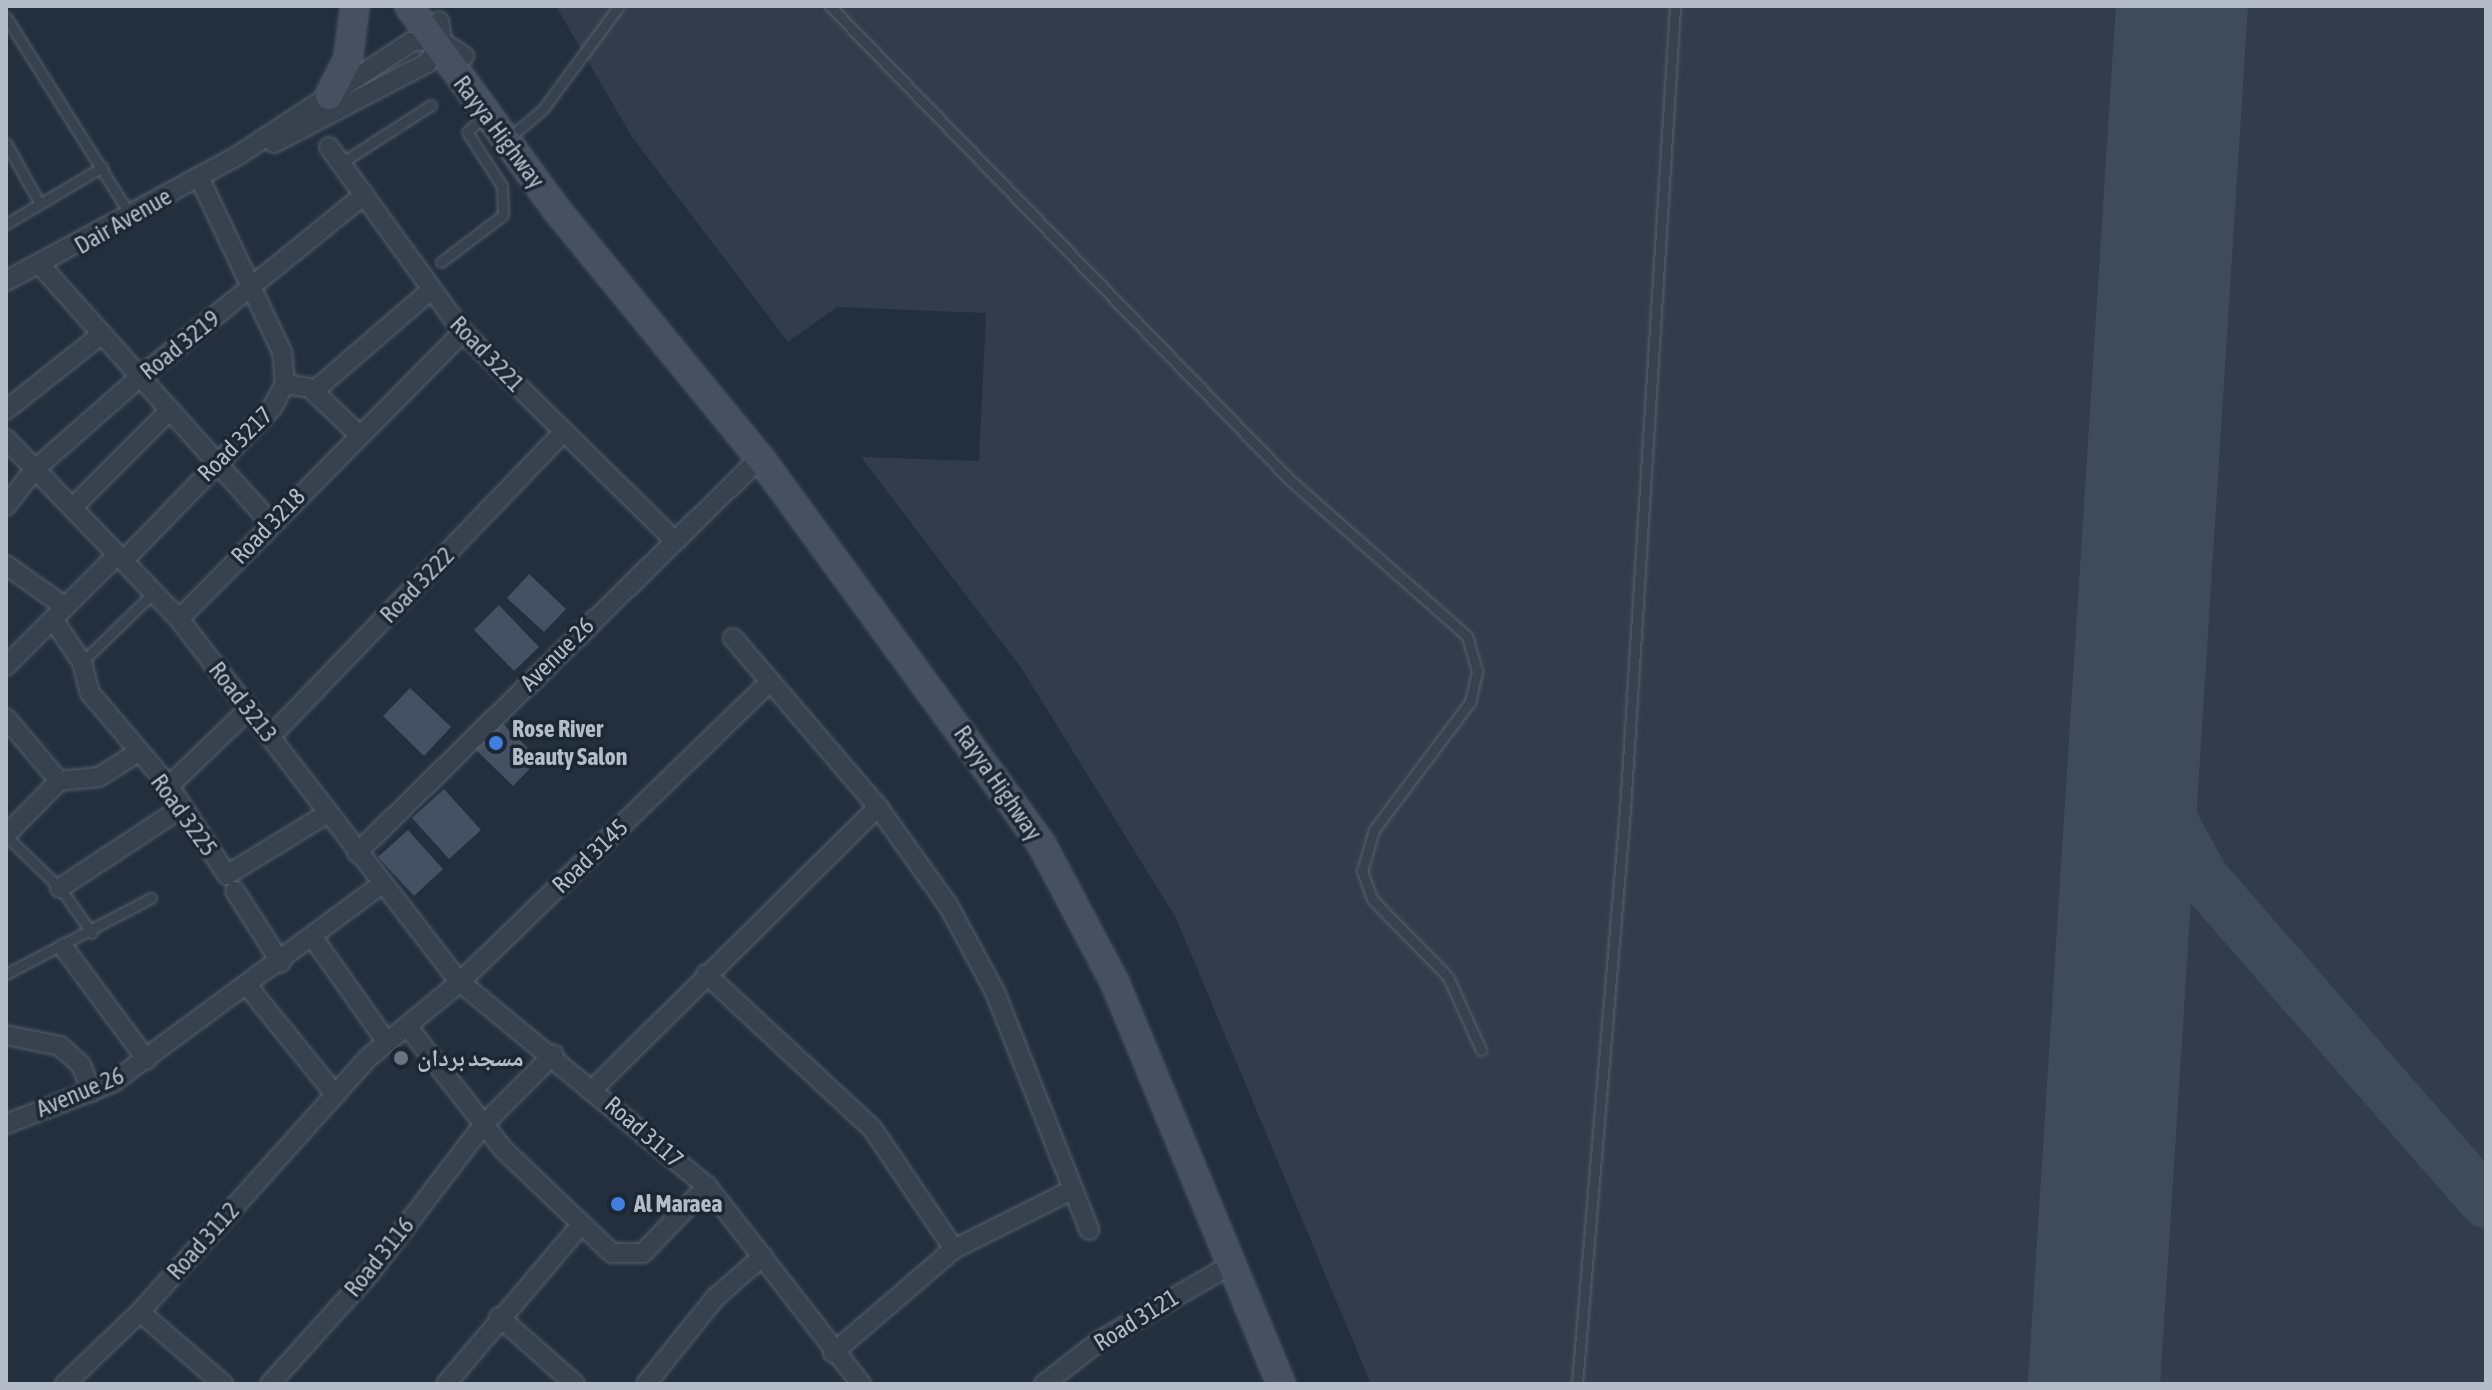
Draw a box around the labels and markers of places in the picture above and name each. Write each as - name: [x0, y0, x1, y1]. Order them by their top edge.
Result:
- place label: Rose River Beauty Salon: [512, 715, 627, 771]
- marker: Rose River Beauty Salon: [487, 734, 505, 752]
- place label: مسجد بردان: [417, 1044, 524, 1072]
- marker: مسجد بردان: [392, 1049, 410, 1067]
- place label: Al Maraea: [634, 1190, 722, 1218]
- marker: Al Maraea: [609, 1195, 627, 1213]

